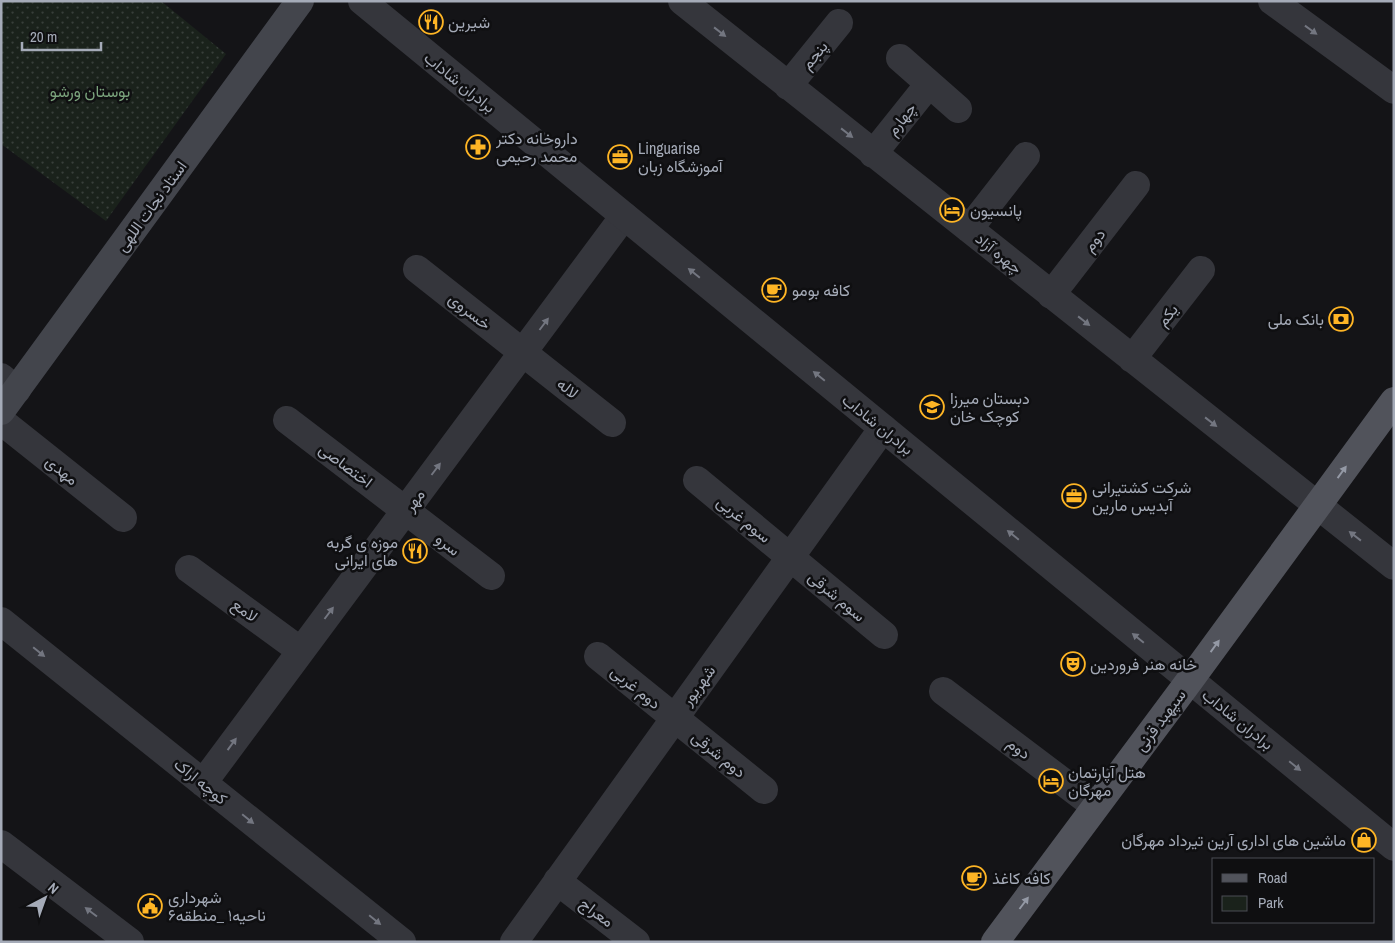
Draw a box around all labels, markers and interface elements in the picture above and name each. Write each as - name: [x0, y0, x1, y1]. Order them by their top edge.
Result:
- restaurant icon: شیرین: [418, 9, 444, 35]
- place label: شیرین: [448, 11, 490, 33]
- scale bar: [22, 20, 101, 52]
- one-way arrow: [1304, 25, 1318, 35]
- text: 20 m: [30, 26, 57, 47]
- one-way arrow: [713, 26, 726, 37]
- street label: پنجم: [796, 36, 833, 75]
- street label: برادران شاداب: [420, 46, 500, 118]
- park label: بوستان ورشو: [50, 80, 130, 102]
- street label: چهارم: [881, 98, 922, 141]
- place label: داروخانه دکتر محمد رحیمی: [495, 127, 578, 167]
- one-way arrow: [840, 127, 853, 138]
- pharmacy icon: داروخانه دکتر محمد رحیمی: [465, 134, 491, 160]
- place label: Linguarise آموزشگاه زبان: [638, 137, 724, 177]
- office icon: Linguarise آموزشگاه زبان: [607, 144, 633, 170]
- street label: استاد نجات اللهی: [110, 156, 192, 256]
- hotel icon: پانسیون: [939, 197, 965, 223]
- place label: پانسیون: [970, 199, 1022, 222]
- street label: دوم: [1078, 224, 1110, 256]
- street label: چهره آزاد: [970, 227, 1027, 280]
- one-way arrow: [688, 268, 701, 279]
- cafe icon: کافه بومو: [761, 277, 787, 303]
- place label: کافه بومو: [792, 279, 850, 301]
- street label: خسروی: [444, 287, 496, 335]
- street label: یکم: [1151, 299, 1183, 331]
- bank icon: بانک ملی: [1328, 306, 1354, 332]
- place label: بانک ملی: [1268, 308, 1324, 330]
- one-way arrow: [1077, 315, 1090, 326]
- one-way arrow: [539, 317, 549, 331]
- one-way arrow: [813, 371, 826, 382]
- street label: لاله: [553, 373, 583, 403]
- place label: دبستان میرزا کوچک خان: [950, 387, 1030, 428]
- street label: برادران شاداب: [838, 388, 918, 460]
- school or university icon: دبستان میرزا کوچک خان: [919, 394, 945, 420]
- one-way arrow: [1204, 416, 1217, 427]
- street label: اختصاصی: [315, 438, 377, 492]
- street label: مهدی: [41, 450, 83, 490]
- one-way arrow: [431, 463, 442, 476]
- one-way arrow: [1336, 466, 1347, 479]
- place label: شرکت کشتیرانی آبدیس مارین: [1092, 476, 1191, 516]
- office icon: شرکت کشتیرانی آبدیس مارین: [1061, 483, 1087, 509]
- street label: مهر: [398, 484, 430, 516]
- street label: سوم غربی: [712, 490, 776, 548]
- street label: سرو: [431, 527, 465, 561]
- one-way arrow: [1007, 529, 1019, 541]
- place label: موزه ی گربه های ایرانی: [326, 531, 398, 571]
- one-way arrow: [1348, 531, 1362, 541]
- restaurant icon: موزه ی گربه های ایرانی: [402, 538, 428, 564]
- street label: سوم شرقی: [804, 566, 870, 626]
- street label: لامع: [227, 593, 262, 628]
- one-way arrow: [324, 606, 334, 620]
- one-way arrow: [1132, 633, 1145, 644]
- one-way arrow: [1209, 640, 1220, 653]
- one-way arrow: [32, 646, 45, 657]
- theatre icon: خانه هنر فروردین: [1060, 651, 1086, 677]
- place label: خانه هنر فروردین: [1090, 653, 1197, 675]
- street label: دوم غربی: [606, 660, 666, 714]
- street label: شهریور: [675, 660, 720, 711]
- street label: برادران شاداب: [1198, 683, 1278, 755]
- street label: سپهبد قرنی: [1129, 685, 1191, 756]
- street label: دوم شرقی: [687, 726, 751, 782]
- street label: دوم: [1003, 732, 1035, 764]
- one-way arrow: [227, 737, 237, 751]
- street label: کوچه اراک: [169, 753, 232, 810]
- place label: هتل آپارتمان مهرگان: [1068, 761, 1146, 801]
- one-way arrow: [1288, 761, 1301, 772]
- hotel icon: هتل آپارتمان مهرگان: [1038, 768, 1064, 794]
- one-way arrow: [241, 813, 254, 824]
- shop icon: ماشین های اداری آرین تیرداد مهرگان: [1351, 827, 1377, 853]
- place label: ماشین های اداری آرین تیرداد مهرگان: [1121, 829, 1346, 851]
- legend: [1212, 858, 1375, 923]
- cafe icon: کافه کاغذ: [961, 865, 987, 891]
- place label: کافه کاغذ: [992, 867, 1051, 889]
- text: Road: [1258, 867, 1287, 888]
- north arrow: [20, 873, 70, 923]
- text: N: [44, 879, 63, 898]
- place label: شهرداری ناحیه۱ _منطقه۶: [168, 886, 266, 926]
- street label: معراج: [575, 892, 618, 933]
- text: Park: [1258, 892, 1284, 913]
- public building icon: شهرداری ناحیه۱ _منطقه۶: [137, 893, 163, 919]
- one-way arrow: [1019, 896, 1029, 910]
- one-way arrow: [85, 907, 98, 918]
- one-way arrow: [368, 915, 381, 926]

